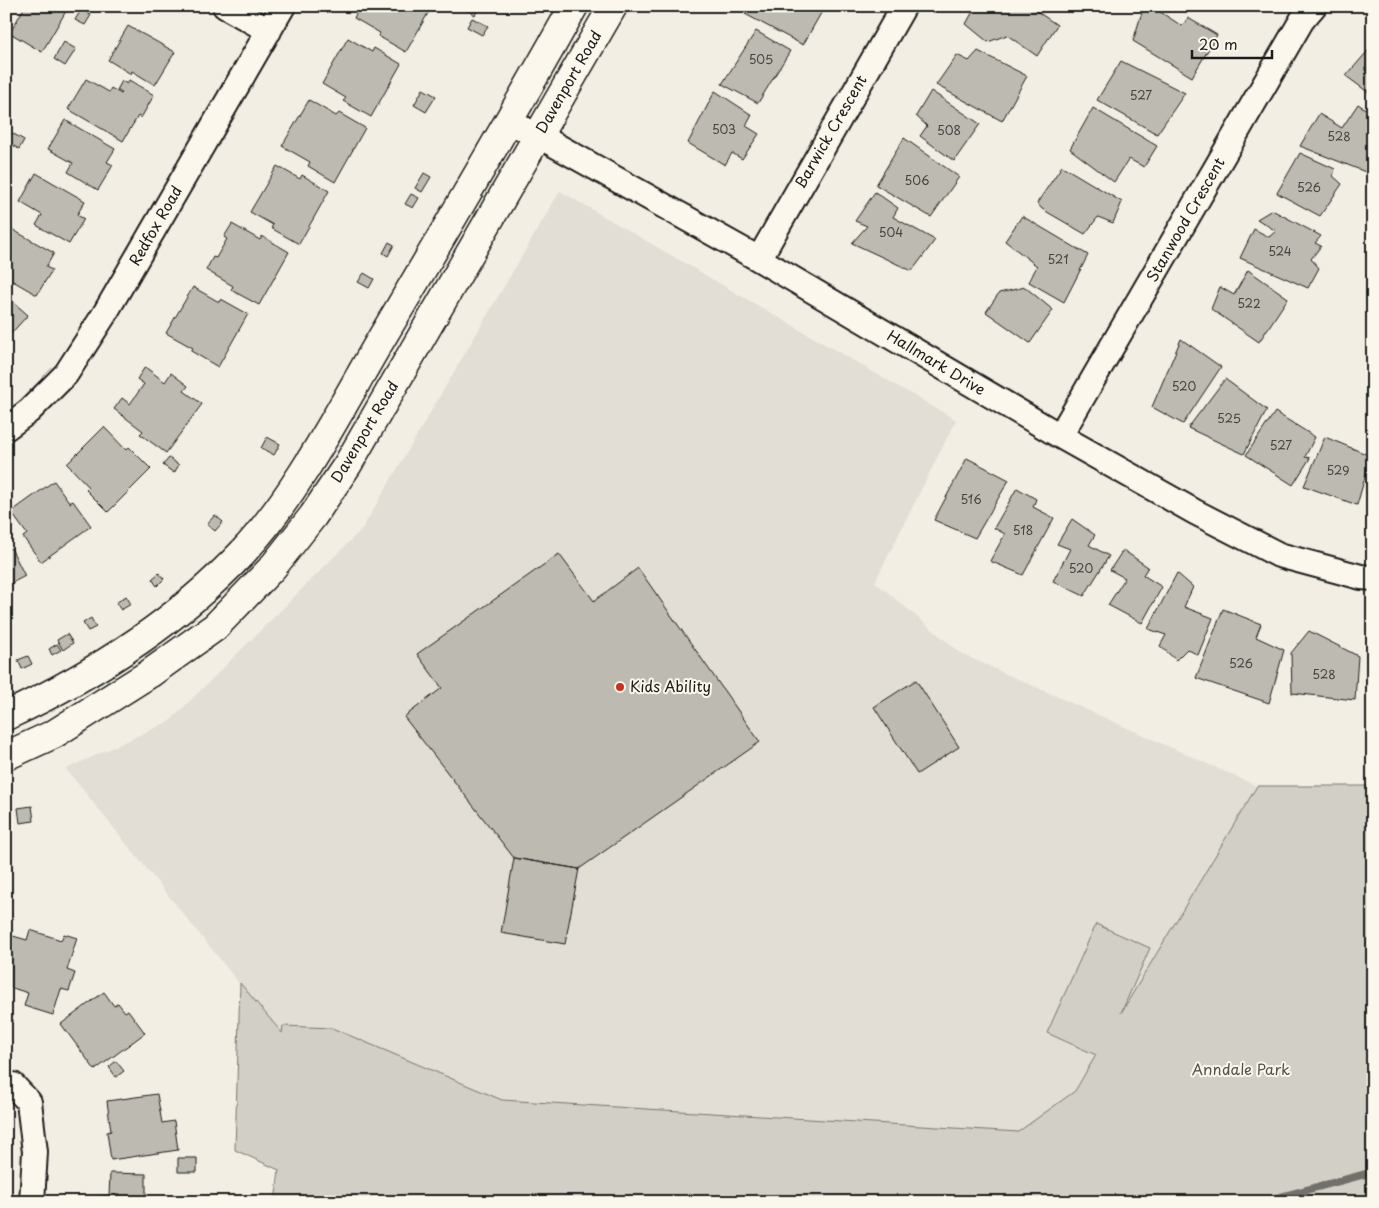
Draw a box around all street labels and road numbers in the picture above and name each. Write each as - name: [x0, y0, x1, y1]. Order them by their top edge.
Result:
- street label: Davenport Road: [529, 26, 606, 137]
- street label: Barwick Crescent: [788, 70, 872, 192]
- street label: Stanwood Crescent: [1140, 153, 1230, 286]
- street label: Redfox Road: [122, 181, 187, 270]
- street label: Hallmark Drive: [883, 323, 990, 400]
- street label: Davenport Road: [324, 376, 403, 487]

